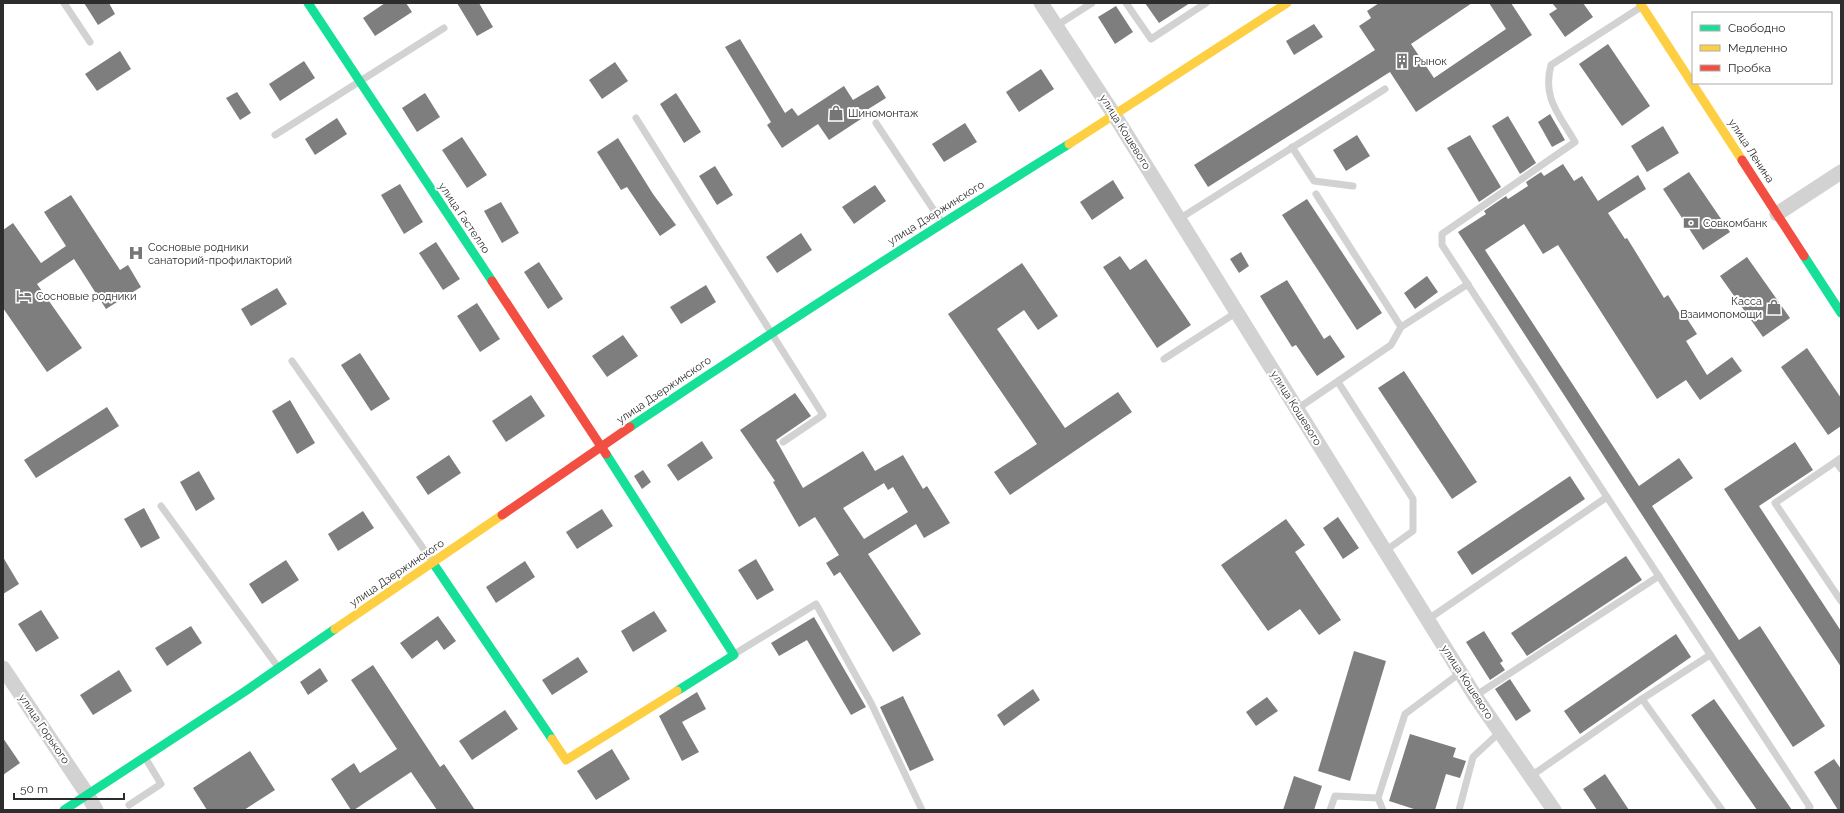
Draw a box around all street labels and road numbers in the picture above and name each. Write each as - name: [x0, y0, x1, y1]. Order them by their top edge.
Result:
- street label: улица Кошевого: [1097, 92, 1153, 172]
- street label: улица Ленина: [1725, 117, 1777, 185]
- street label: улица Дзержинского: [885, 178, 987, 248]
- street label: улица Гастелло: [436, 180, 493, 256]
- street label: улица Дзержинского: [614, 353, 714, 426]
- street label: улица Кошевого: [1268, 368, 1324, 448]
- street label: улица Дзержинского: [347, 536, 447, 609]
- street label: улица Кошевого: [1438, 642, 1496, 722]
- street label: улица Горького: [16, 692, 72, 767]

